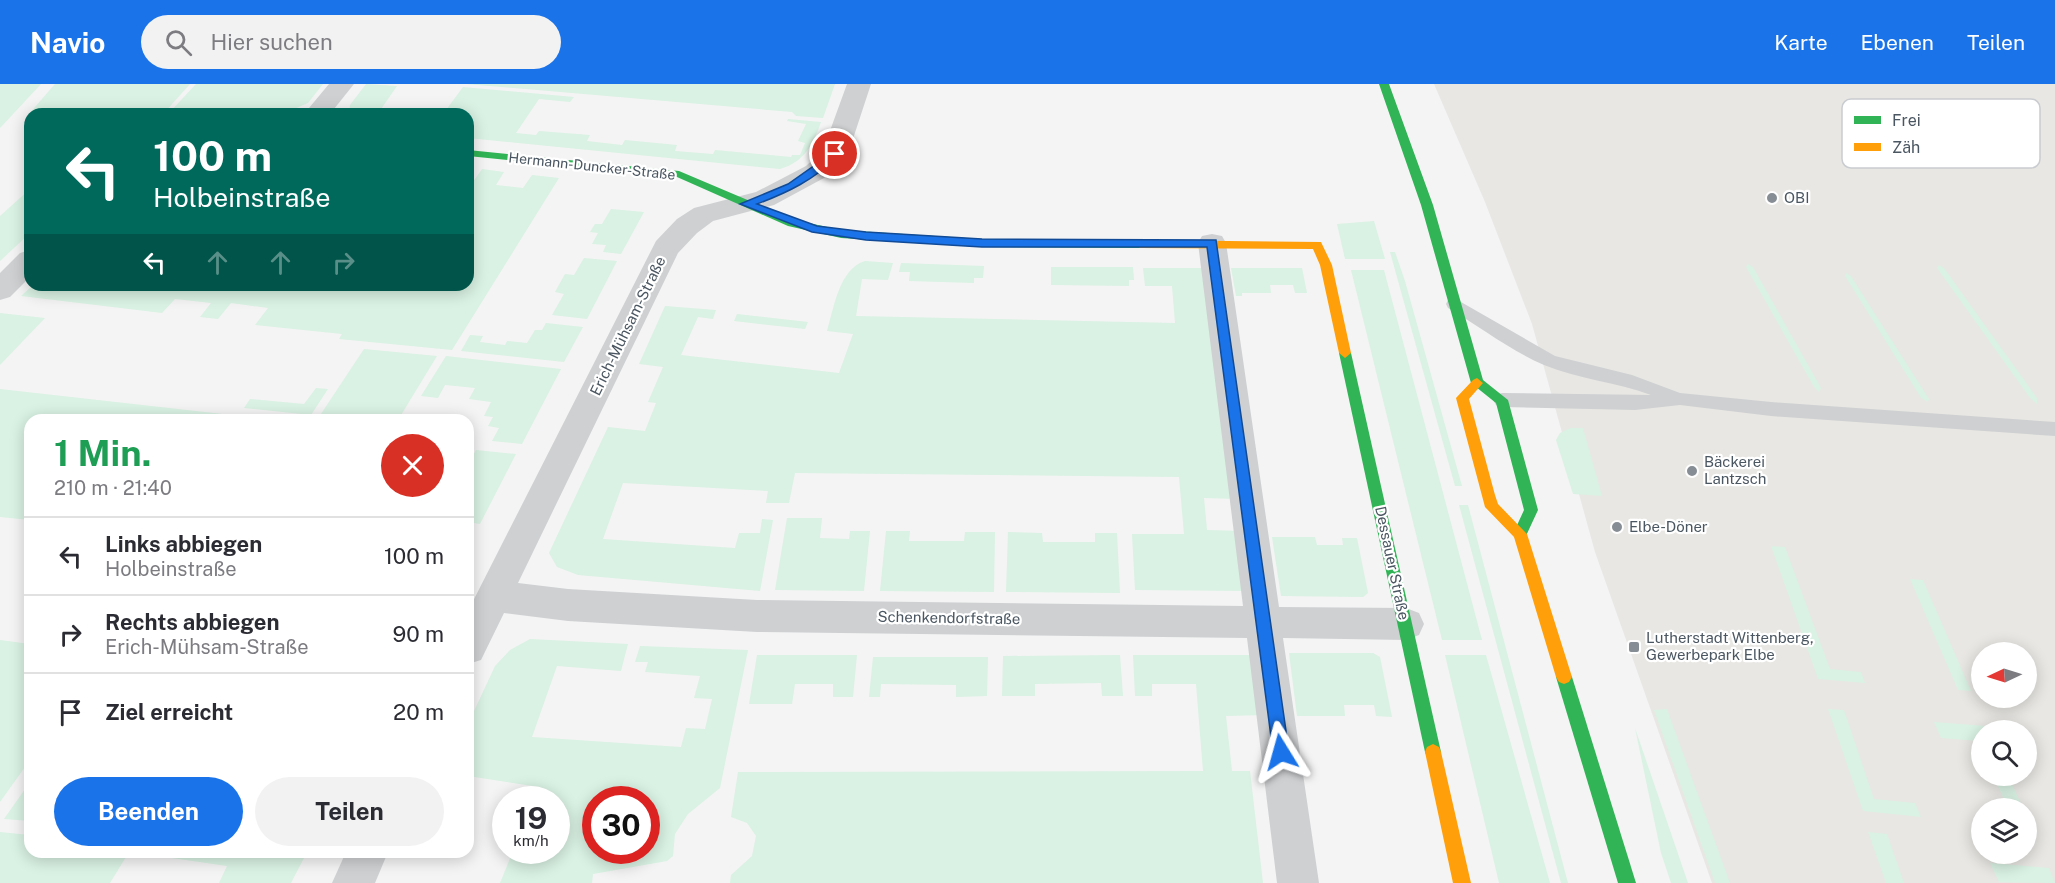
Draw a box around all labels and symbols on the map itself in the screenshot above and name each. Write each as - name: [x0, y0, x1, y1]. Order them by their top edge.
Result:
- legend: [1842, 99, 2040, 168]
- text: Frei: [1892, 111, 1921, 130]
- pin: [809, 128, 860, 179]
- text: Zäh: [1892, 138, 1920, 157]
- street label: Hermann-Duncker-Straße: [508, 149, 676, 183]
- place label: OBI: [1784, 189, 1809, 206]
- marker: OBI: [1765, 191, 1779, 205]
- street label: Erich-Mühsam-Straße: [586, 253, 669, 398]
- place label: Bäckerei Lantzsch: [1704, 453, 1766, 487]
- marker: Bäckerei Lantzsch: [1685, 464, 1699, 478]
- street label: Dessauer Straße: [1372, 504, 1413, 621]
- place label: Elbe-Döner: [1629, 518, 1708, 535]
- marker: Elbe-Döner: [1610, 520, 1624, 534]
- street label: Schenkendorfstraße: [877, 608, 1021, 627]
- place label: Lutherstadt Wittenberg, Gewerbepark Elbe: [1646, 629, 1814, 663]
- marker: Lutherstadt Wittenberg, Gewerbepark Elbe: [1627, 640, 1641, 654]
- north arrow: [1971, 642, 2037, 708]
- position arrow: [1249, 720, 1313, 784]
- speed limit sign: 30: [582, 786, 660, 864]

